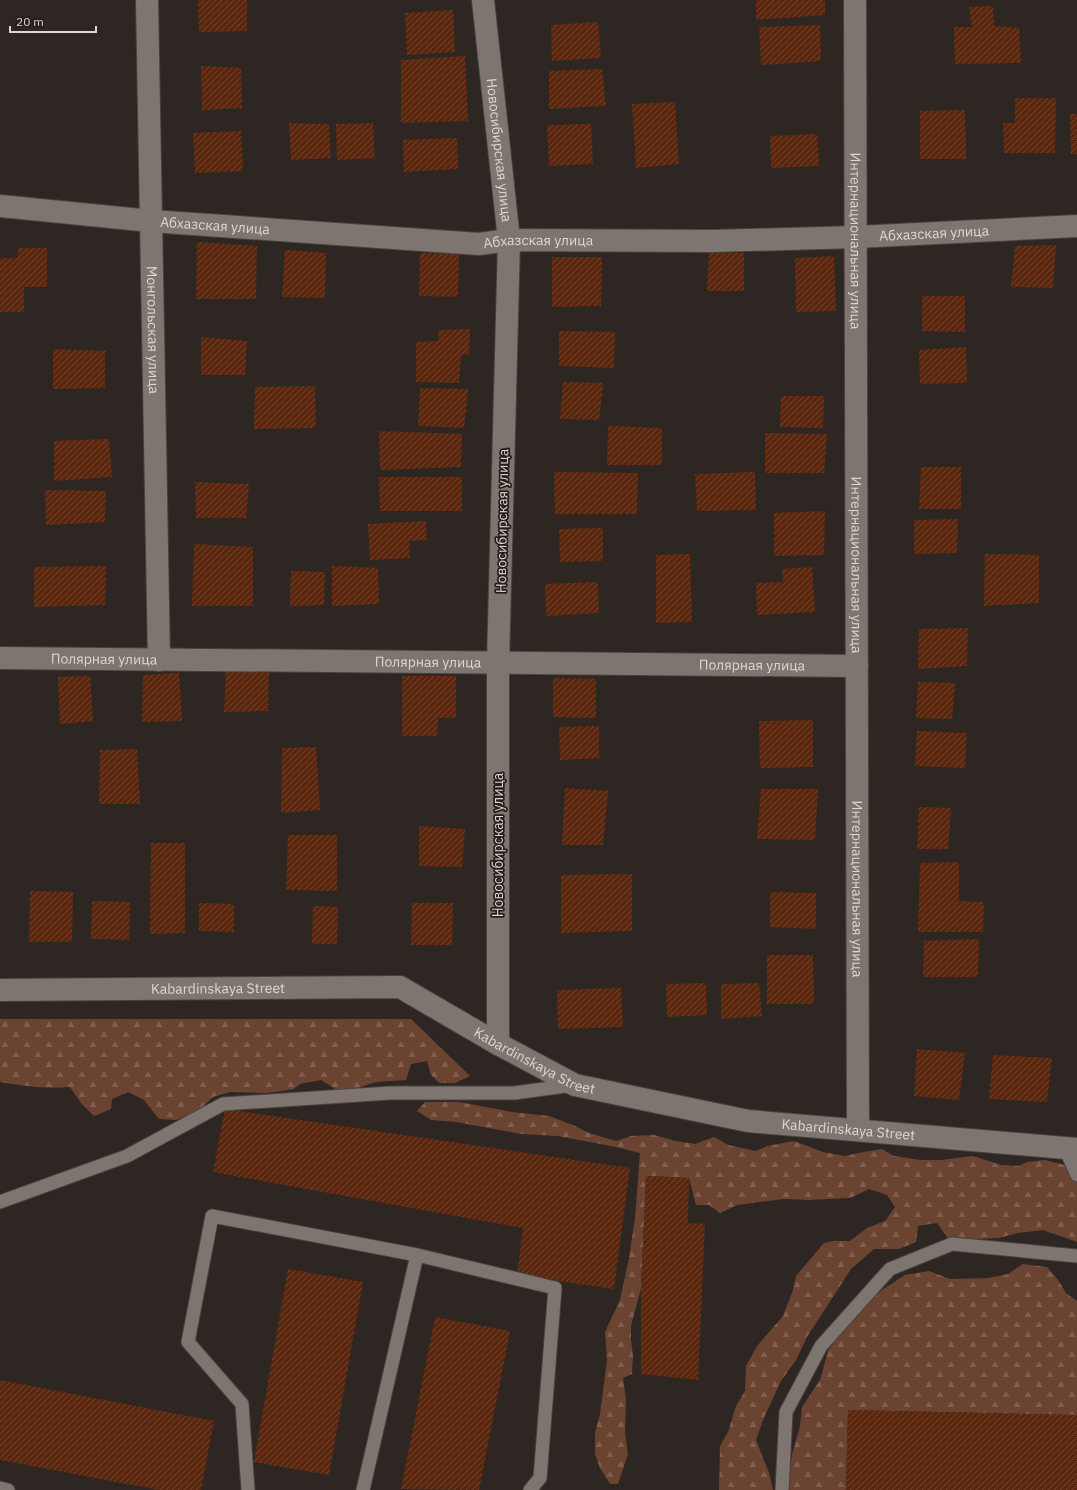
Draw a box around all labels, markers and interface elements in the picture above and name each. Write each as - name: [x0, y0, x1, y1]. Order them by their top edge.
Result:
- scale bar: [10, 8, 96, 34]
- text: 20 m: [16, 14, 44, 29]
- street label: Новосибирская улица: [483, 77, 516, 224]
- street label: Интернациональная улица: [846, 152, 865, 330]
- street label: Абхазская улица: [160, 213, 271, 238]
- street label: Абхазская улица: [879, 221, 990, 245]
- street label: Абхазская улица: [482, 231, 594, 252]
- street label: Монгольская улица: [143, 266, 163, 395]
- street label: Новосибирская улица: [492, 448, 512, 593]
- street label: Интернациональная улица: [847, 476, 866, 654]
- street label: Полярная улица: [51, 649, 158, 668]
- street label: Полярная улица: [375, 652, 482, 671]
- street label: Полярная улица: [699, 656, 806, 675]
- street label: Новосибирская улица: [489, 772, 507, 917]
- street label: Интернациональная улица: [848, 800, 867, 978]
- street label: Kabardinskaya Street: [151, 979, 285, 998]
- street label: Kabardinskaya Street: [471, 1023, 597, 1098]
- street label: Kabardinskaya Street: [781, 1115, 916, 1144]

